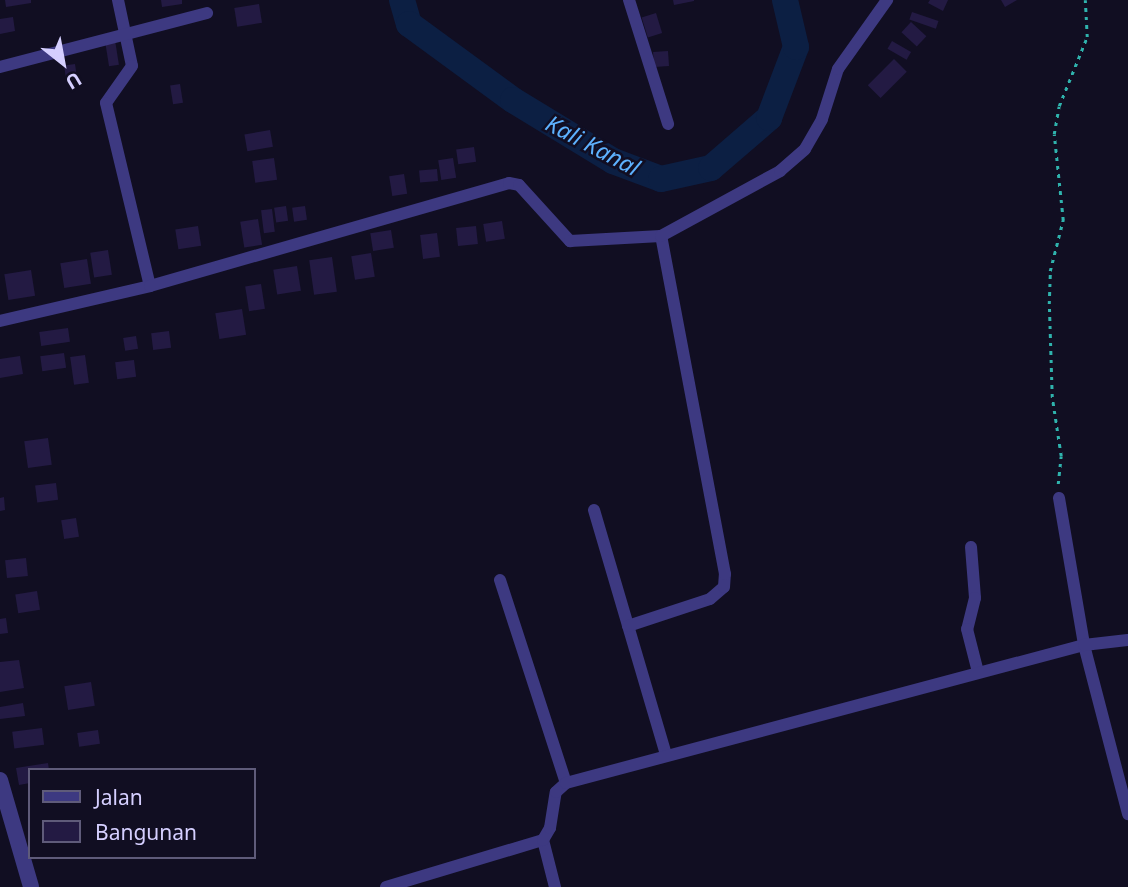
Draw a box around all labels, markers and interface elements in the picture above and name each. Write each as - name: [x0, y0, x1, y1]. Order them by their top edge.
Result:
- north arrow: [28, 28, 98, 98]
- text: U: [61, 66, 87, 96]
- water label: Kali Kanal: [541, 109, 645, 181]
- legend: [28, 768, 256, 859]
- text: Jalan: [95, 783, 143, 811]
- text: Bangunan: [95, 818, 197, 846]

